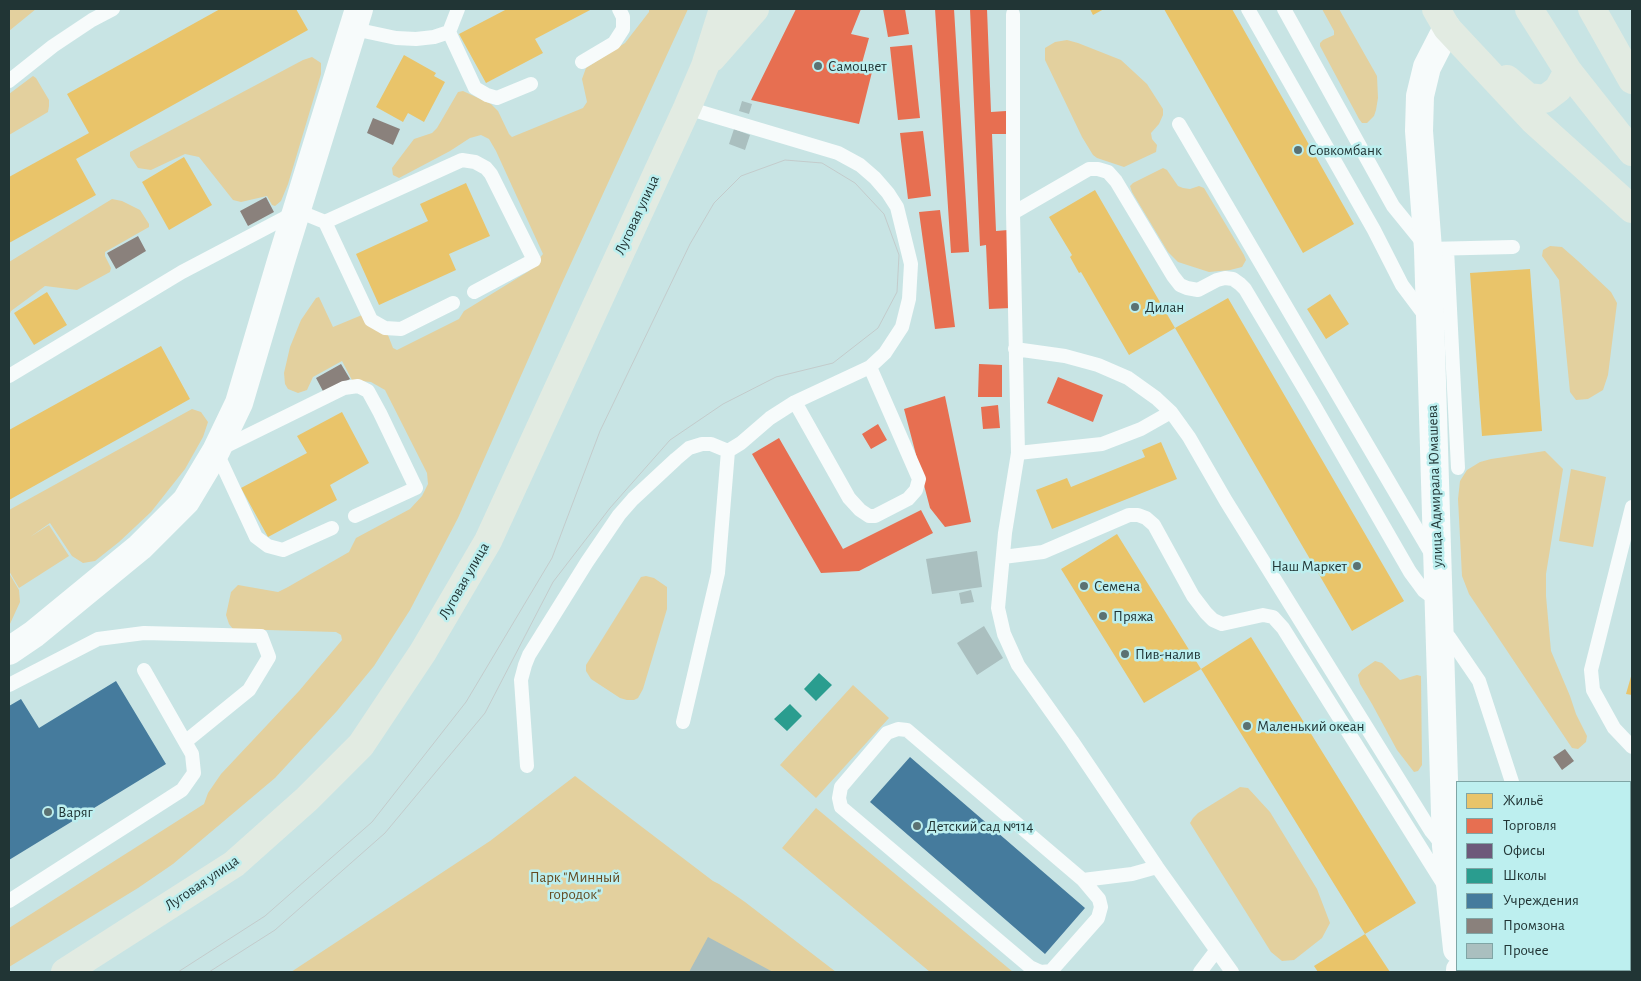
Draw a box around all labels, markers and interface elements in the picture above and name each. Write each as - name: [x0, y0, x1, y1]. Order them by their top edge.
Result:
- place label: Самоцвет: [828, 57, 887, 75]
- marker: Самоцвет: [812, 60, 824, 72]
- place label: Совкомбанк: [1308, 141, 1382, 159]
- marker: Совкомбанк: [1292, 144, 1304, 156]
- street label: Луговая улица: [611, 172, 663, 258]
- place label: Дилан: [1145, 298, 1184, 316]
- marker: Дилан: [1129, 301, 1141, 313]
- street label: улица Адмирала Юмашева: [1423, 404, 1447, 568]
- street label: Луговая улица: [435, 539, 493, 623]
- place label: Наш Маркет: [1271, 557, 1347, 575]
- marker: Наш Маркет: [1351, 560, 1363, 572]
- place label: Семена: [1094, 577, 1140, 595]
- marker: Семена: [1078, 580, 1090, 592]
- place label: Пряжа: [1113, 607, 1153, 625]
- marker: Пряжа: [1097, 610, 1109, 622]
- place label: Пив-налив: [1135, 645, 1201, 663]
- marker: Пив-налив: [1119, 648, 1131, 660]
- place label: Маленький океан: [1257, 717, 1364, 735]
- marker: Маленький океан: [1241, 720, 1253, 732]
- legend: [1456, 781, 1631, 971]
- text: Жильё: [1503, 793, 1543, 808]
- place label: Варяг: [58, 803, 93, 821]
- marker: Варяг: [42, 806, 54, 818]
- place label: Детский сад №114: [927, 817, 1033, 835]
- text: Торговля: [1503, 818, 1557, 833]
- marker: Детский сад №114: [911, 820, 923, 832]
- text: Офисы: [1503, 843, 1545, 858]
- street label: Луговая улица: [161, 852, 243, 914]
- park label: Парк "Минный городок": [530, 868, 620, 903]
- text: Школы: [1503, 868, 1547, 883]
- text: Учреждения: [1503, 893, 1579, 908]
- text: Промзона: [1503, 918, 1565, 933]
- text: Прочее: [1503, 943, 1549, 958]

